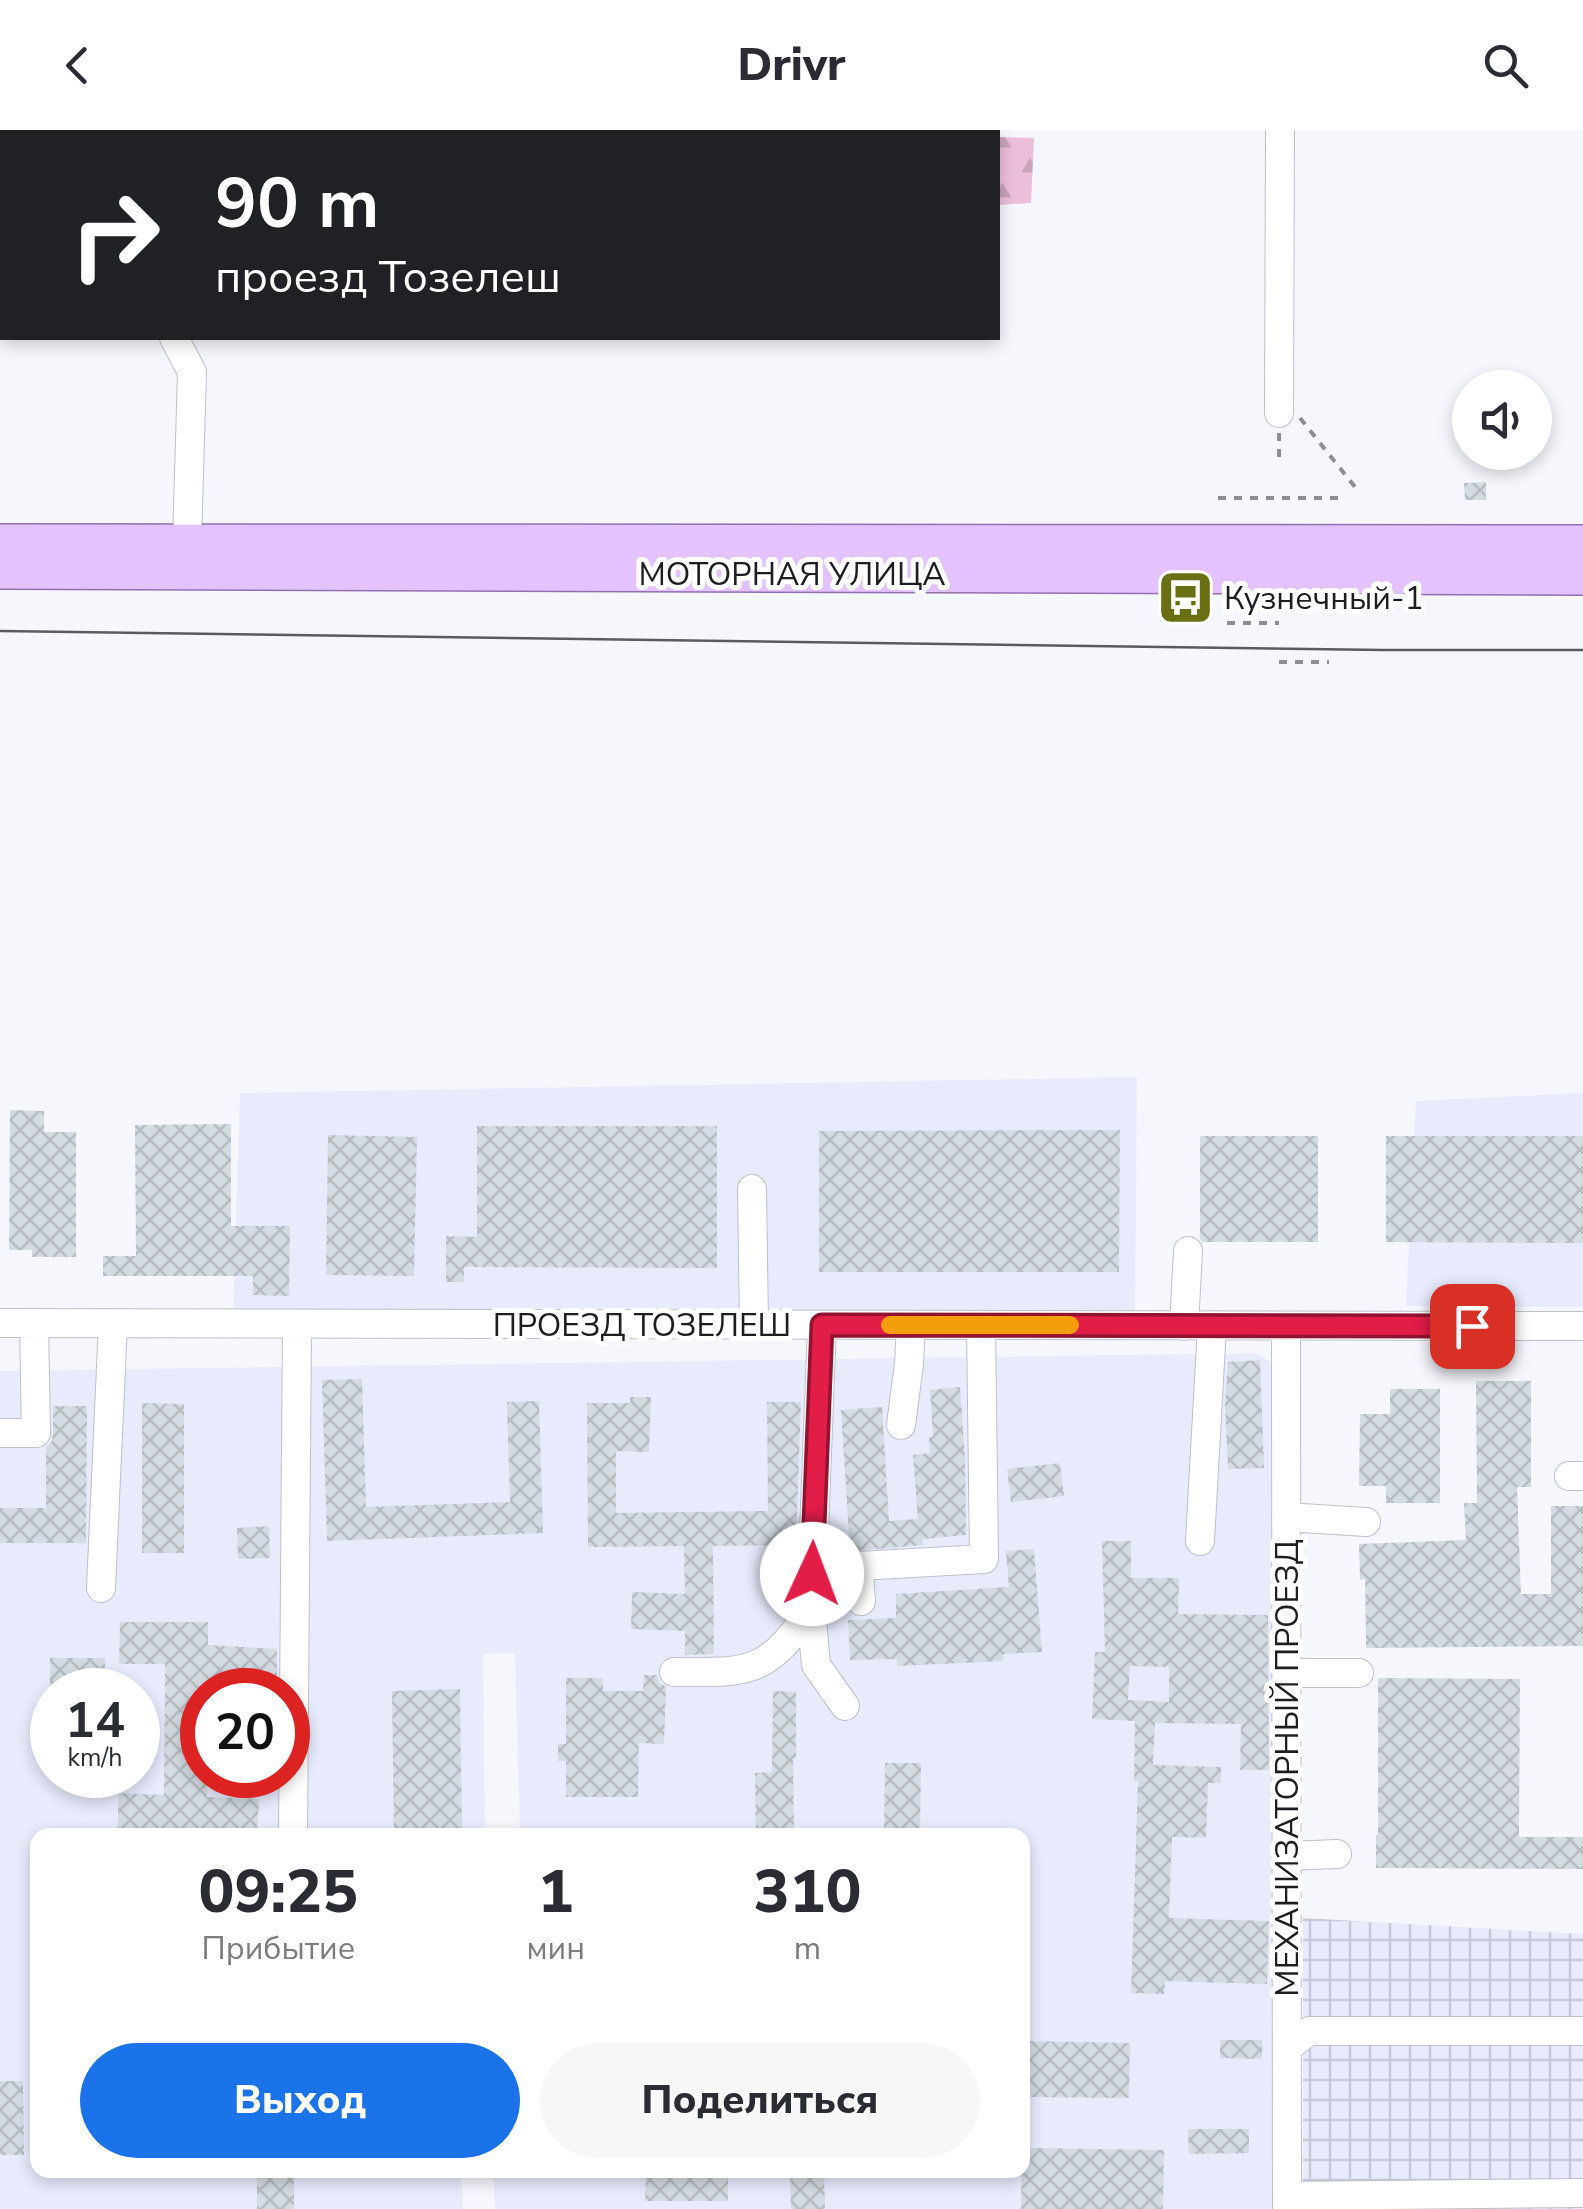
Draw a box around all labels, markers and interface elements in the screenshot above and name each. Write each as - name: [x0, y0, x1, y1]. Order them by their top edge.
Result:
- text: Drivr: [737, 35, 846, 96]
- icon: back: [50, 38, 105, 93]
- icon: search: [1478, 38, 1533, 93]
- text: 90 m: [215, 156, 379, 252]
- icon: right: [50, 170, 180, 300]
- text: проезд Тозелеш: [215, 247, 561, 308]
- map controls: [1452, 370, 1552, 470]
- button: sound: [1452, 370, 1552, 470]
- street label: МОТОРНАЯ УЛИЦА: [638, 553, 946, 596]
- bus stop icon: Кузнечный-1: [1155, 568, 1215, 628]
- place label: Кузнечный-1: [1224, 577, 1424, 620]
- pin: [1430, 1284, 1515, 1369]
- icon: arrive: [1445, 1299, 1500, 1354]
- street label: ПРОЕЗД ТОЗЕЛЕШ: [493, 1304, 791, 1347]
- position arrow: [760, 1522, 864, 1626]
- street label: МЕХАНИЗАТОРНЫЙ ПРОЕЗД: [1266, 1539, 1309, 1997]
- speed limit sign: 20: [180, 1668, 310, 1798]
- text: 14: [65, 1686, 125, 1755]
- text: km/h: [67, 1741, 123, 1775]
- text: 09:25: [198, 1851, 358, 1933]
- text: 1: [538, 1851, 574, 1933]
- text: 310: [754, 1851, 862, 1933]
- text: Прибытие: [201, 1927, 355, 1970]
- text: мин: [527, 1927, 585, 1970]
- text: m: [794, 1927, 821, 1970]
- button: Выход: [80, 2043, 520, 2158]
- button: Поделиться: [540, 2043, 980, 2158]

